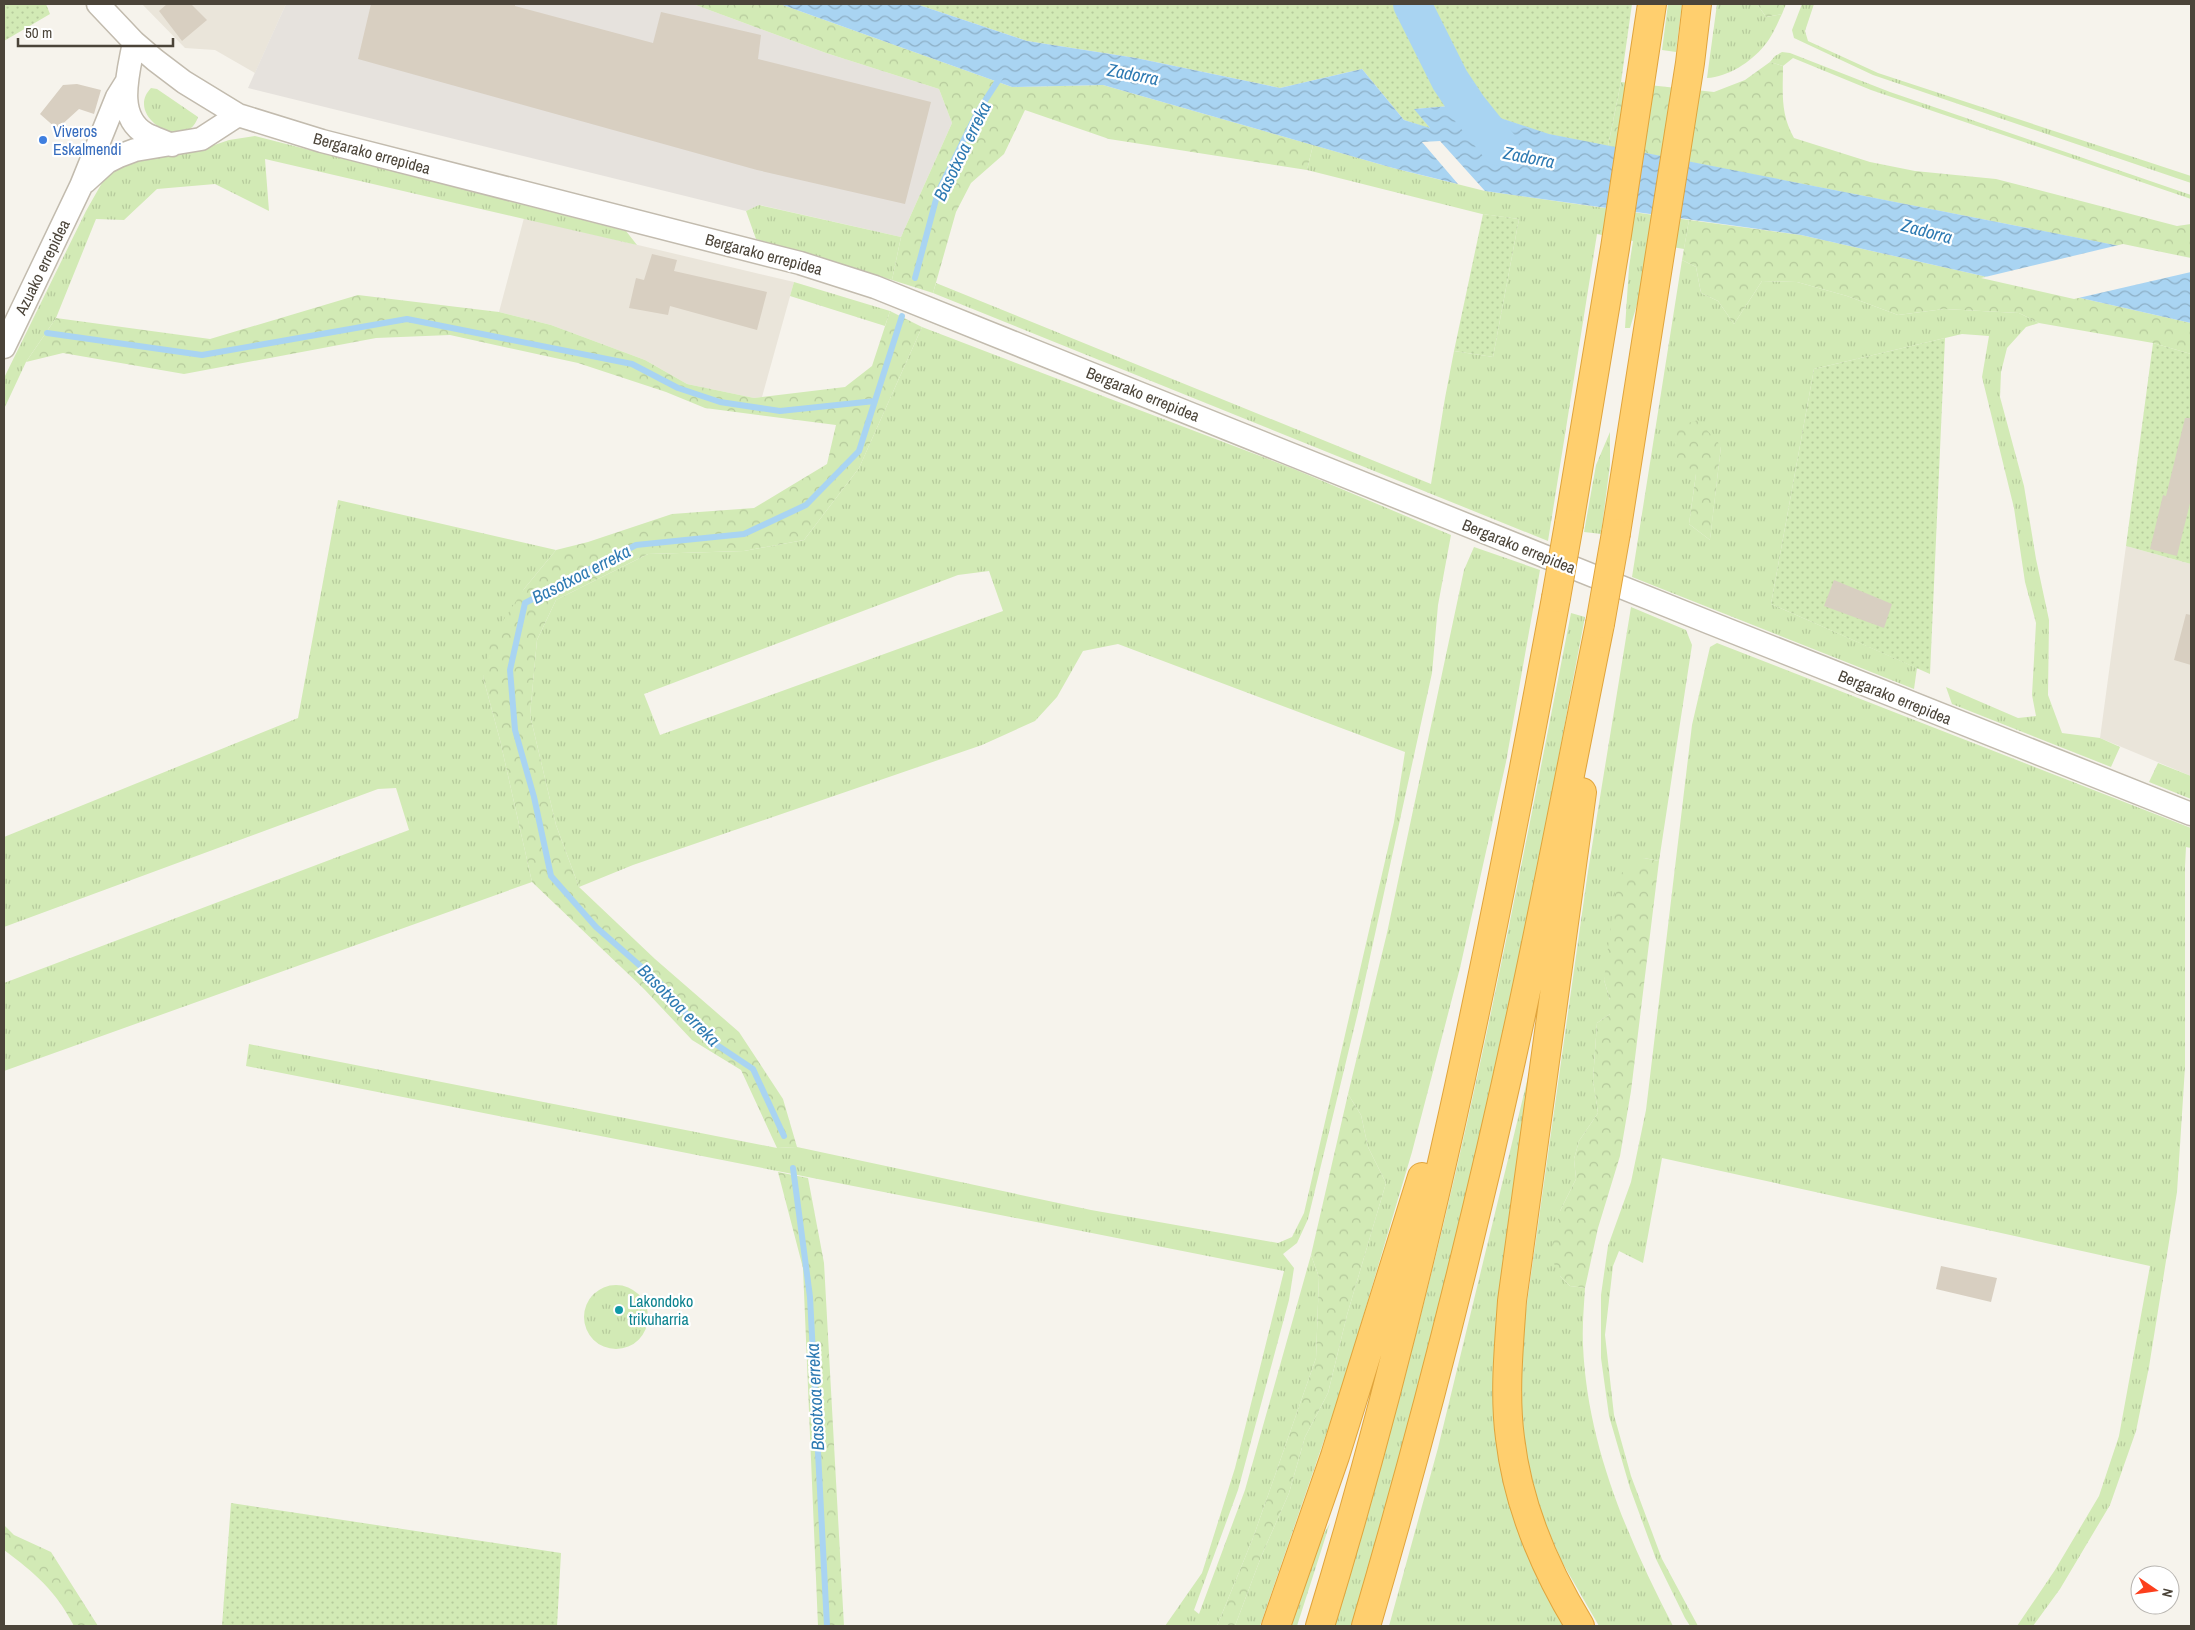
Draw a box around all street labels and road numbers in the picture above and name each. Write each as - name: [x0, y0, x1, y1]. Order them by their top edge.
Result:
- street label: Bergarako errepidea: [311, 127, 434, 179]
- street label: Azuako errepidea: [9, 215, 75, 319]
- street label: Bergarako errepidea: [703, 228, 826, 280]
- street label: Bergarako errepidea: [1083, 361, 1204, 427]
- street label: Bergarako errepidea: [1459, 513, 1580, 579]
- street label: Bergarako errepidea: [1835, 664, 1956, 730]

